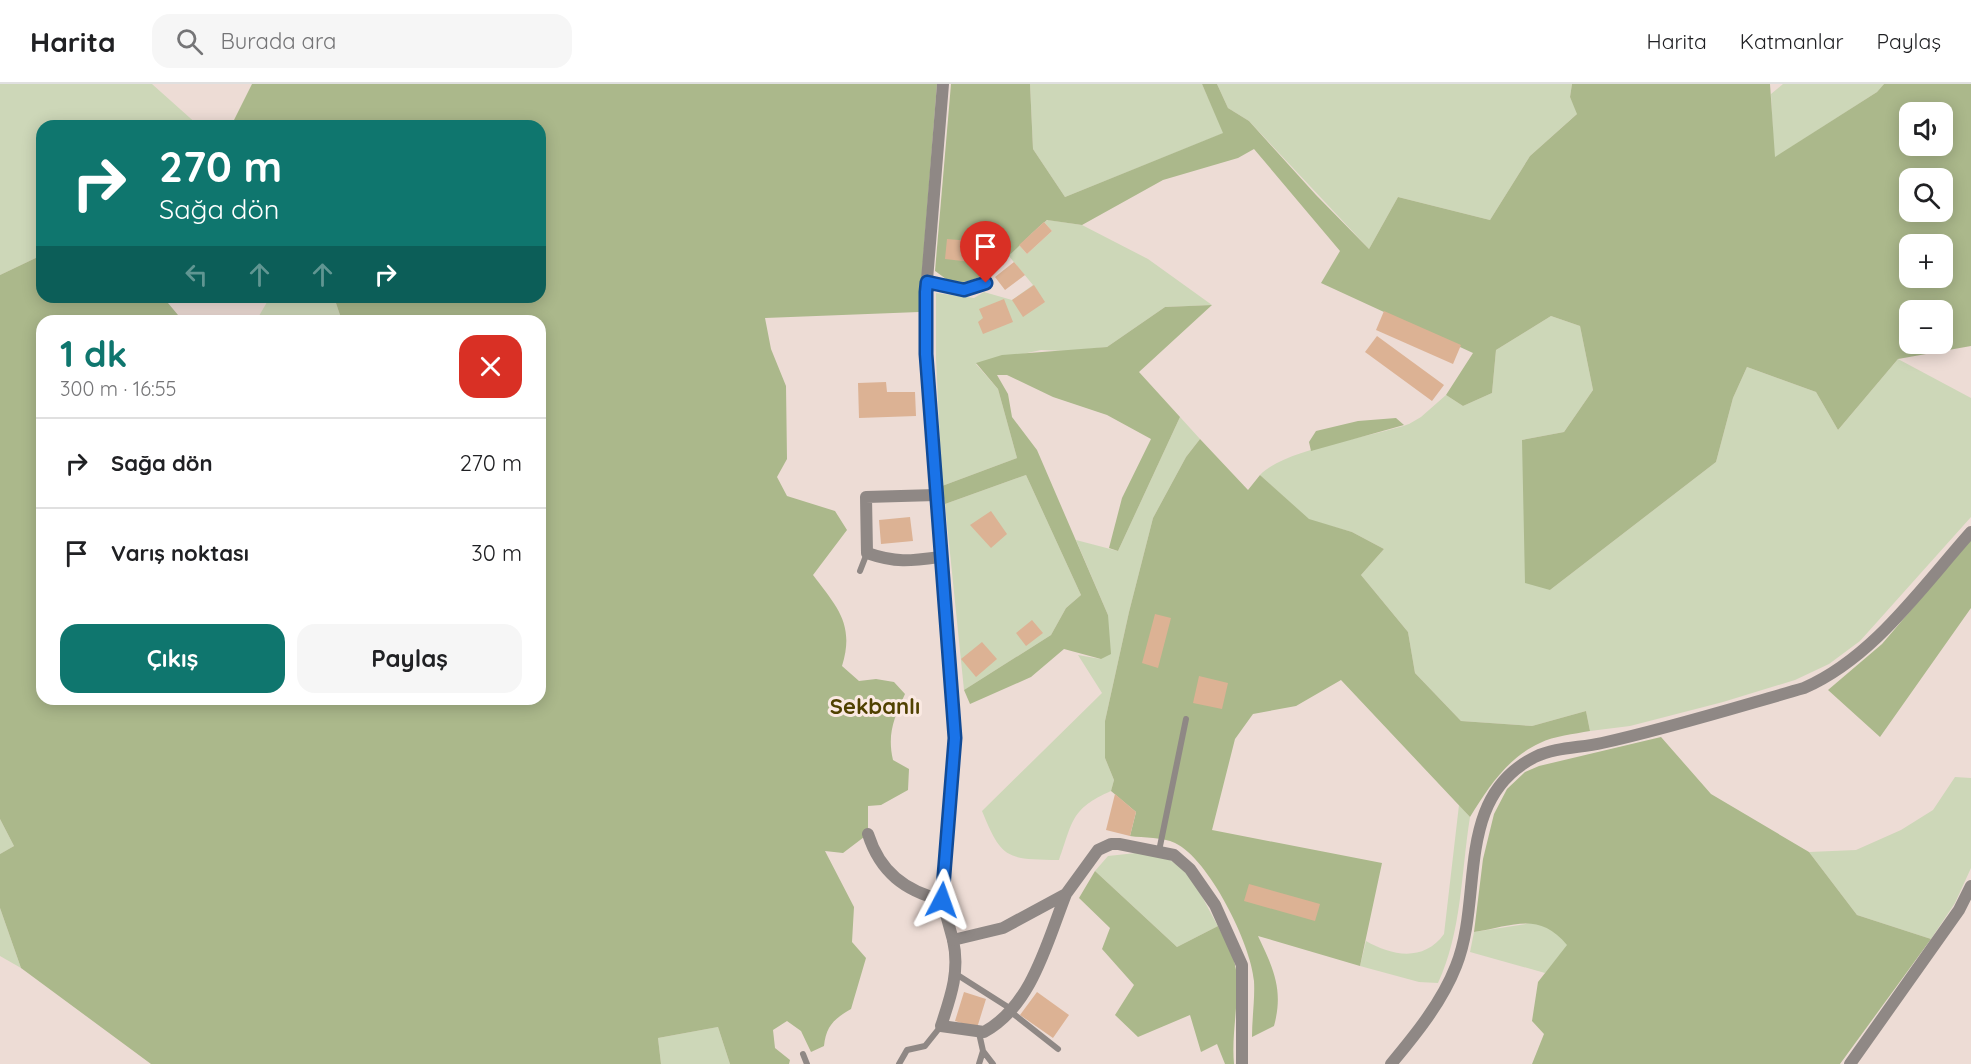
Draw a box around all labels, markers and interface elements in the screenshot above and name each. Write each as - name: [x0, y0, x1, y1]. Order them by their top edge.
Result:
- search box: [152, 14, 572, 68]
- text: Harita: [30, 24, 116, 59]
- icon: search: [173, 25, 206, 58]
- text: Burada ara: [221, 27, 336, 55]
- text: Harita: [1647, 28, 1707, 54]
- text: Katmanlar: [1740, 28, 1844, 54]
- text: Paylaş: [1877, 28, 1941, 54]
- map controls: [1899, 102, 1953, 354]
- button: sound: [1899, 102, 1953, 156]
- text: 270 m: [159, 140, 282, 193]
- icon: right: [60, 144, 138, 222]
- button: search: [1899, 168, 1953, 222]
- text: Sağa dön: [159, 192, 279, 226]
- pin: [960, 221, 1011, 283]
- icon: arrive: [969, 230, 1002, 263]
- button: +: [1899, 234, 1953, 288]
- icon: left: [180, 258, 213, 291]
- icon: ahead: [243, 258, 276, 291]
- icon: ahead: [306, 258, 339, 291]
- icon: right: [369, 258, 402, 291]
- button: −: [1899, 300, 1953, 354]
- text: 1 dk: [60, 331, 127, 376]
- button: close: [459, 335, 522, 398]
- text: 300 m · 16:55: [60, 376, 177, 401]
- icon: right: [60, 447, 93, 480]
- text: Sağa dön: [111, 449, 213, 477]
- text: 270 m: [460, 449, 522, 477]
- icon: arrive: [60, 537, 93, 570]
- text: Varış noktası: [111, 539, 249, 567]
- text: 30 m: [471, 539, 522, 567]
- button: Çıkış: [60, 624, 285, 693]
- button: Paylaş: [297, 624, 522, 693]
- district label: Sekbanlı: [830, 692, 920, 720]
- position arrow: [910, 868, 974, 932]

